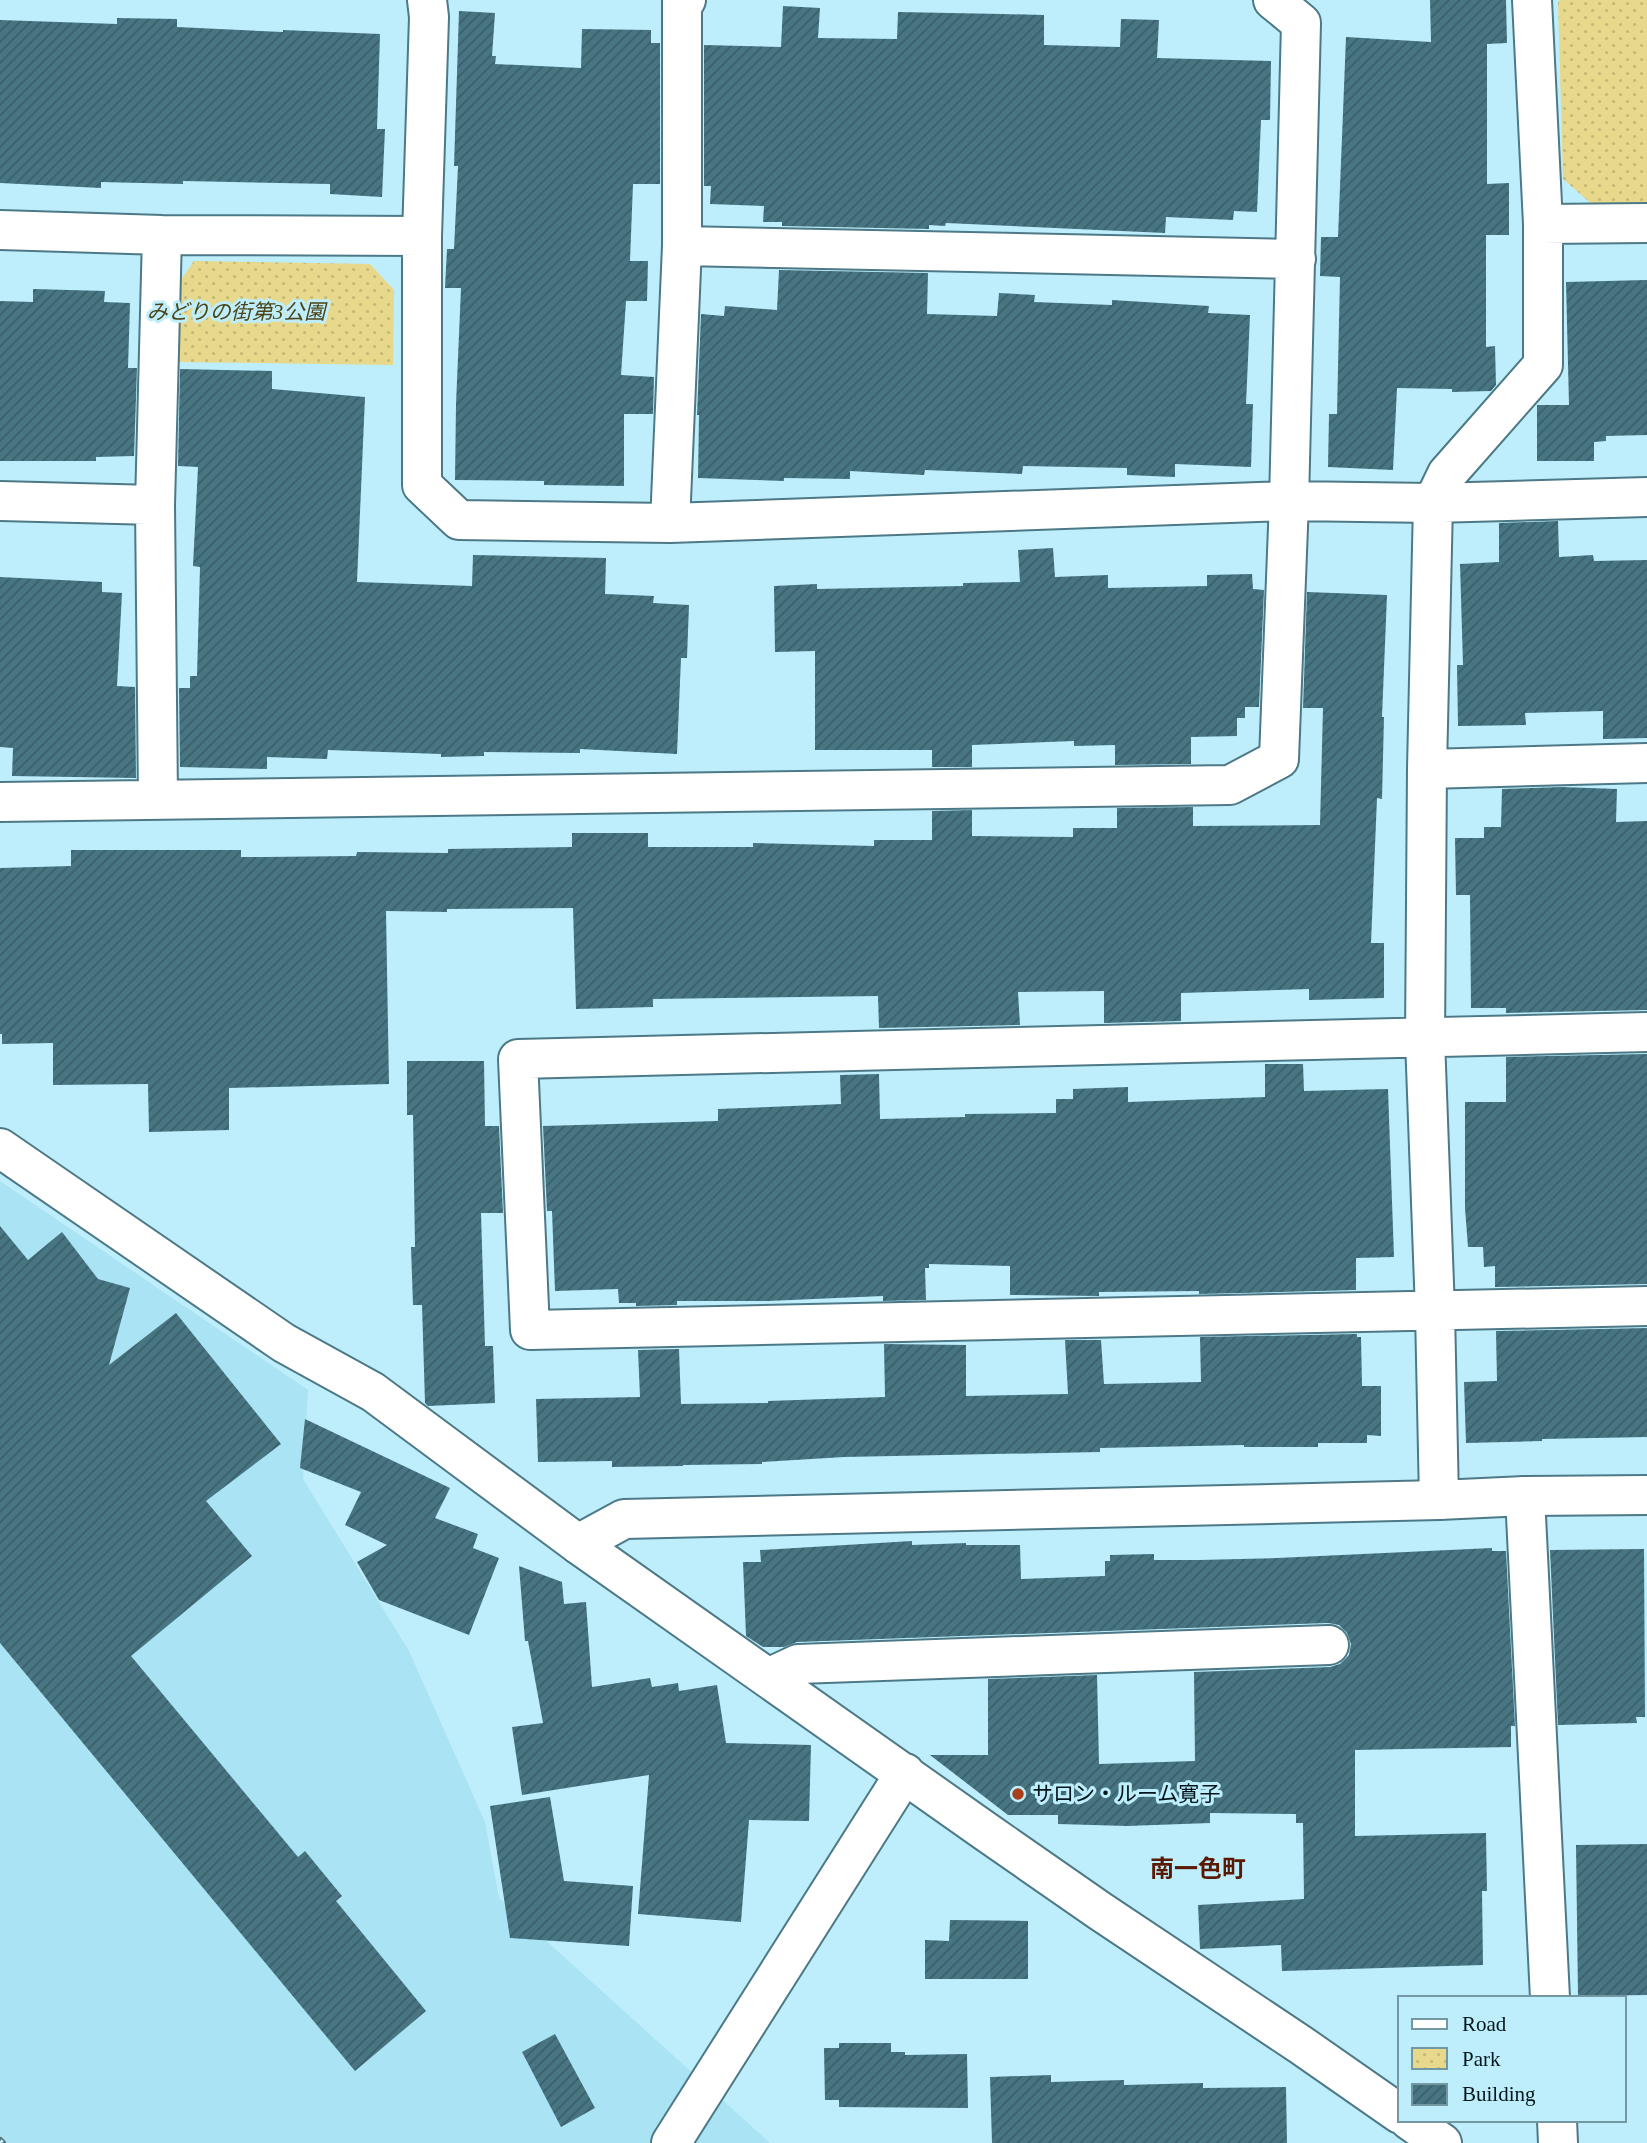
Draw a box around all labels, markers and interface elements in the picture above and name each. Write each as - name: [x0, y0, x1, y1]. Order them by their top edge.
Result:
- park label: みどりの街第3公園: [147, 300, 328, 324]
- place label: サロン・ルーム寛子: [1032, 1782, 1220, 1806]
- marker: サロン・ルーム寛子: [1010, 1786, 1026, 1802]
- district label: 南一色町: [1150, 1856, 1246, 1882]
- legend: [1398, 1996, 1626, 2122]
- text: Road: [1462, 2012, 1507, 2036]
- text: Park: [1462, 2047, 1501, 2071]
- text: Building: [1462, 2082, 1536, 2106]

